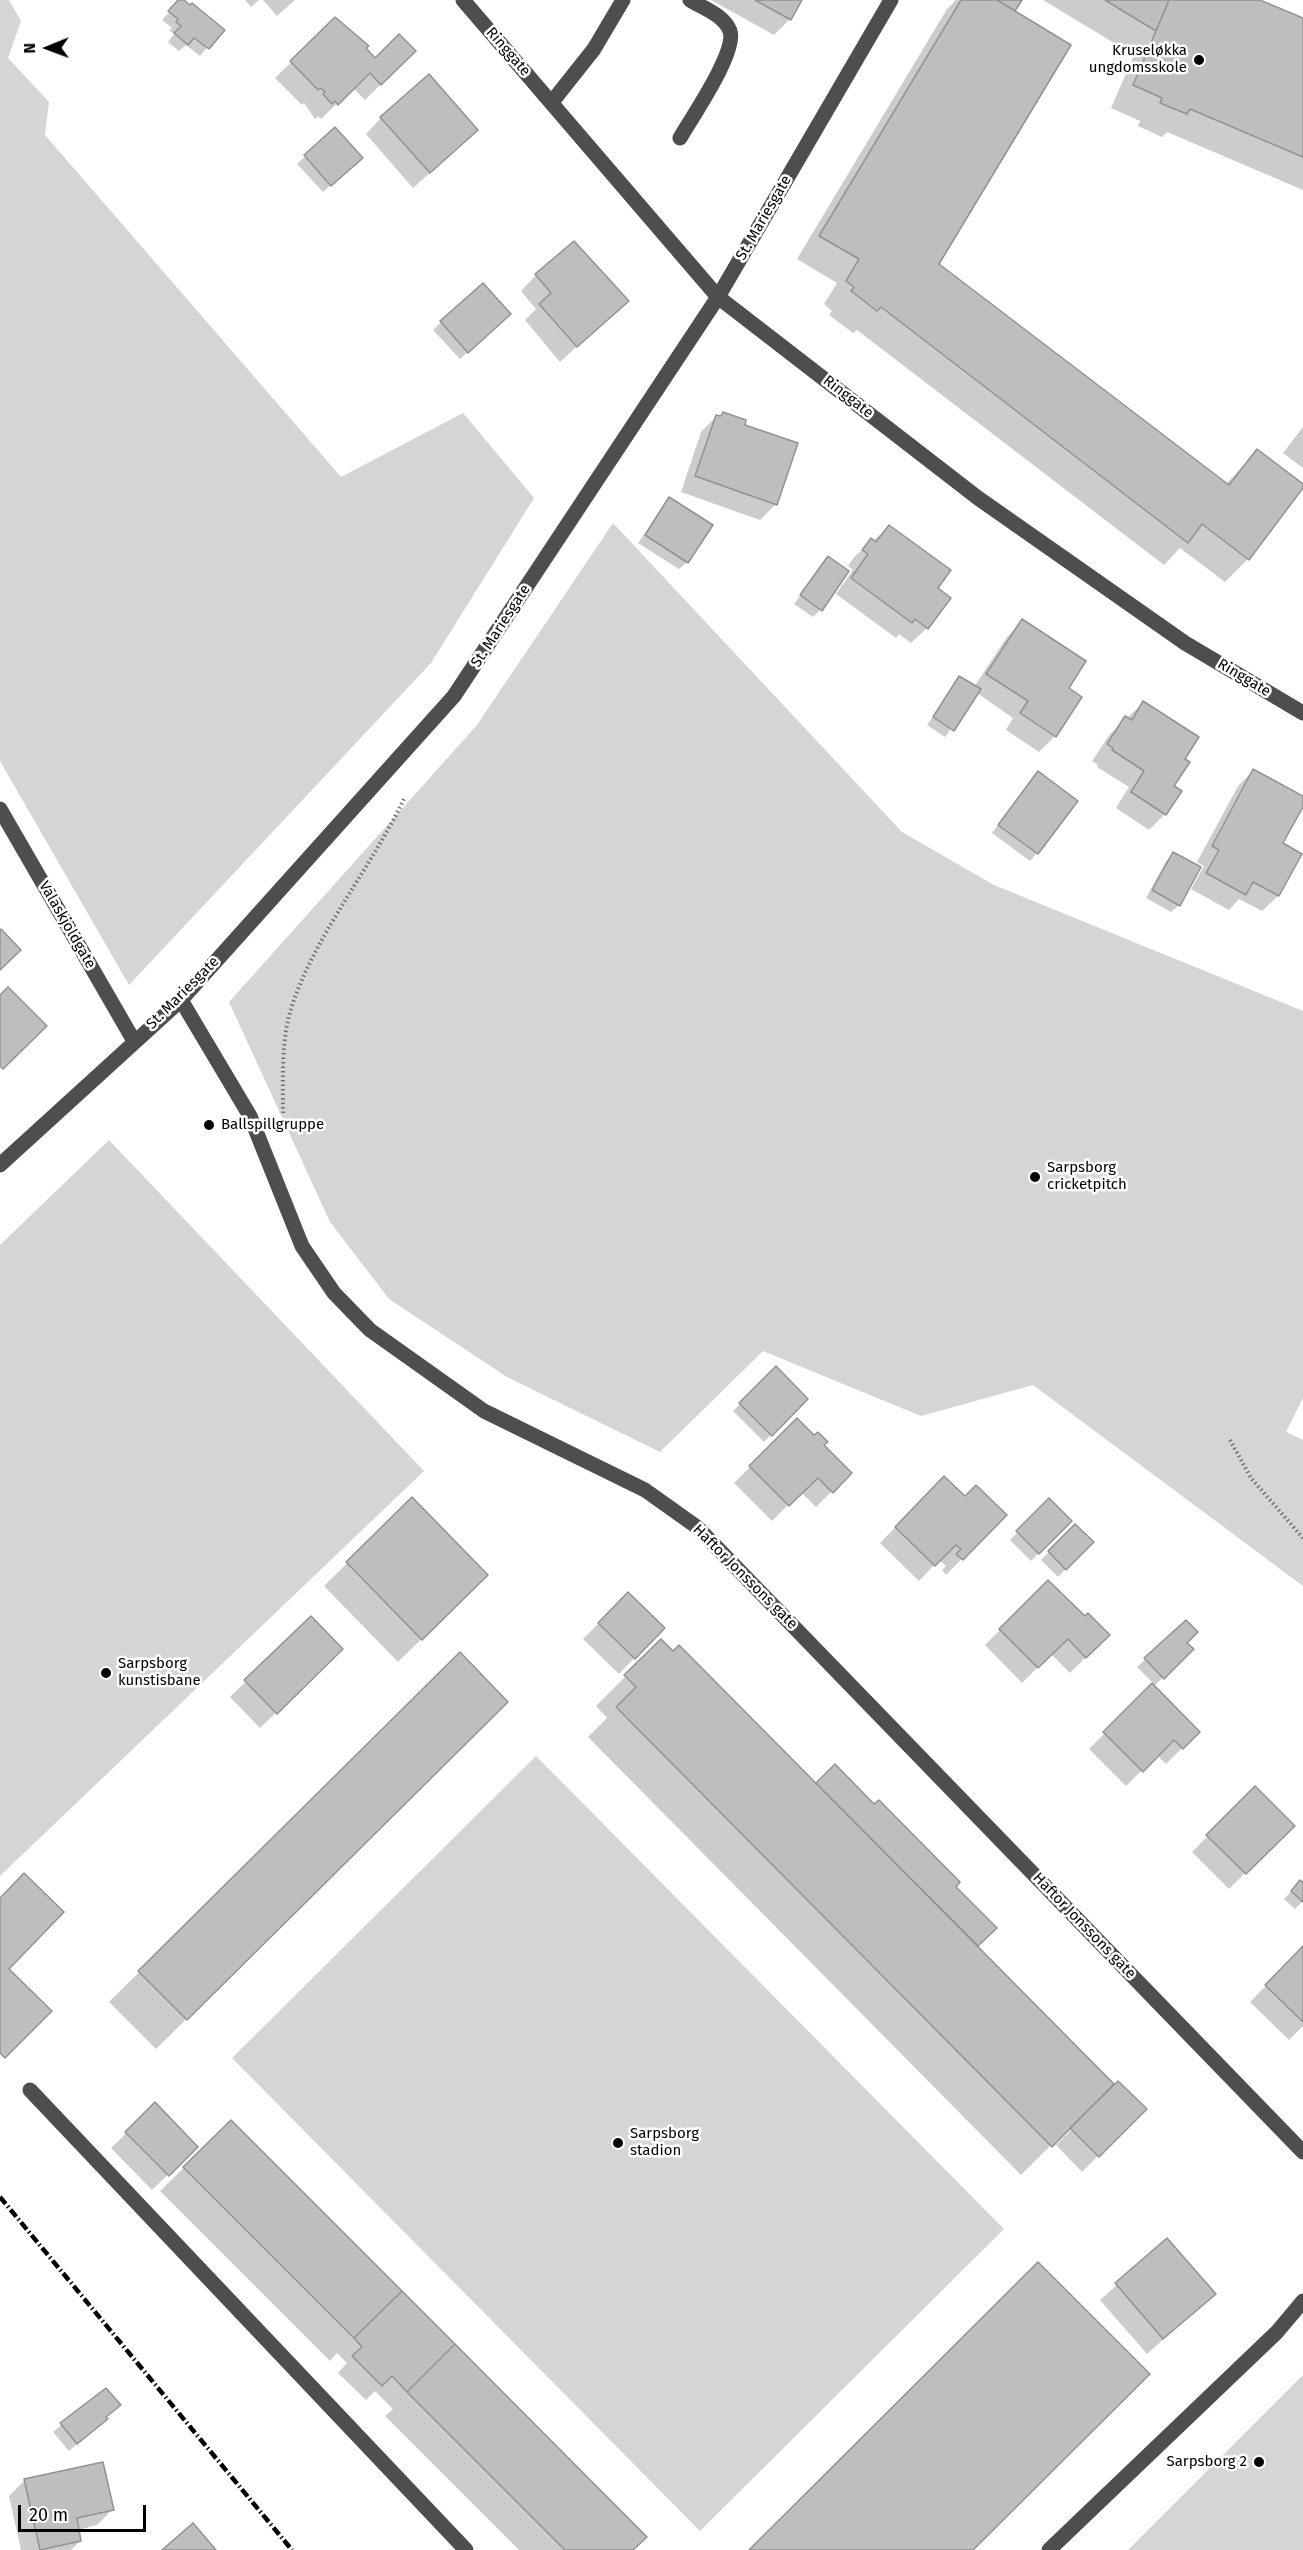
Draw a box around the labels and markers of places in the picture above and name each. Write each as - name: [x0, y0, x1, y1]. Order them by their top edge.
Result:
- place label: Kruseløkka ungdomsskole: [1089, 42, 1187, 77]
- marker: Kruseløkka ungdomsskole: [1192, 53, 1206, 67]
- place label: Ballspillgruppe: [221, 1116, 324, 1134]
- marker: Ballspillgruppe: [202, 1118, 216, 1132]
- place label: Sarpsborg cricketpitch: [1047, 1159, 1127, 1194]
- marker: Sarpsborg cricketpitch: [1028, 1170, 1042, 1184]
- place label: Sarpsborg kunstisbane: [118, 1655, 201, 1690]
- marker: Sarpsborg kunstisbane: [99, 1666, 113, 1680]
- place label: Sarpsborg stadion: [630, 2125, 699, 2160]
- marker: Sarpsborg stadion: [611, 2136, 625, 2150]
- place label: Sarpsborg 2: [1167, 2453, 1247, 2471]
- marker: Sarpsborg 2: [1252, 2455, 1266, 2469]

